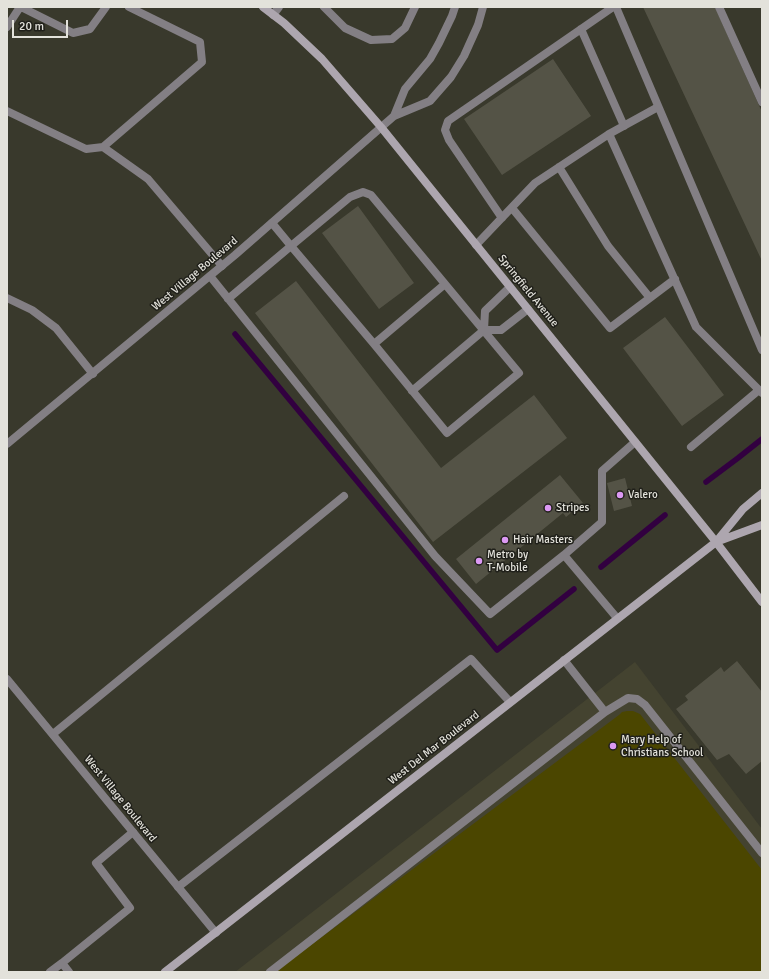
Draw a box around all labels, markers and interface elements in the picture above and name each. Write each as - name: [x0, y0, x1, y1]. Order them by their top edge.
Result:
- scale bar: [14, 12, 70, 38]
- text: 20 m: [19, 19, 44, 34]
- street label: West Village Boulevard: [150, 234, 240, 314]
- street label: Springfield Avenue: [495, 252, 561, 330]
- place label: Valero: [628, 488, 658, 502]
- marker: Valero: [615, 490, 625, 500]
- place label: Stripes: [556, 501, 589, 515]
- marker: Stripes: [543, 503, 553, 513]
- place label: Hair Masters: [513, 533, 573, 547]
- marker: Hair Masters: [500, 535, 510, 545]
- place label: Metro by T-Mobile: [487, 548, 528, 574]
- marker: Metro by T-Mobile: [474, 556, 484, 566]
- street label: West Del Mar Boulevard: [386, 708, 482, 788]
- place label: Mary Help of Christians School: [621, 733, 703, 759]
- marker: Mary Help of Christians School: [608, 741, 618, 751]
- street label: West Village Boulevard: [81, 753, 159, 845]

